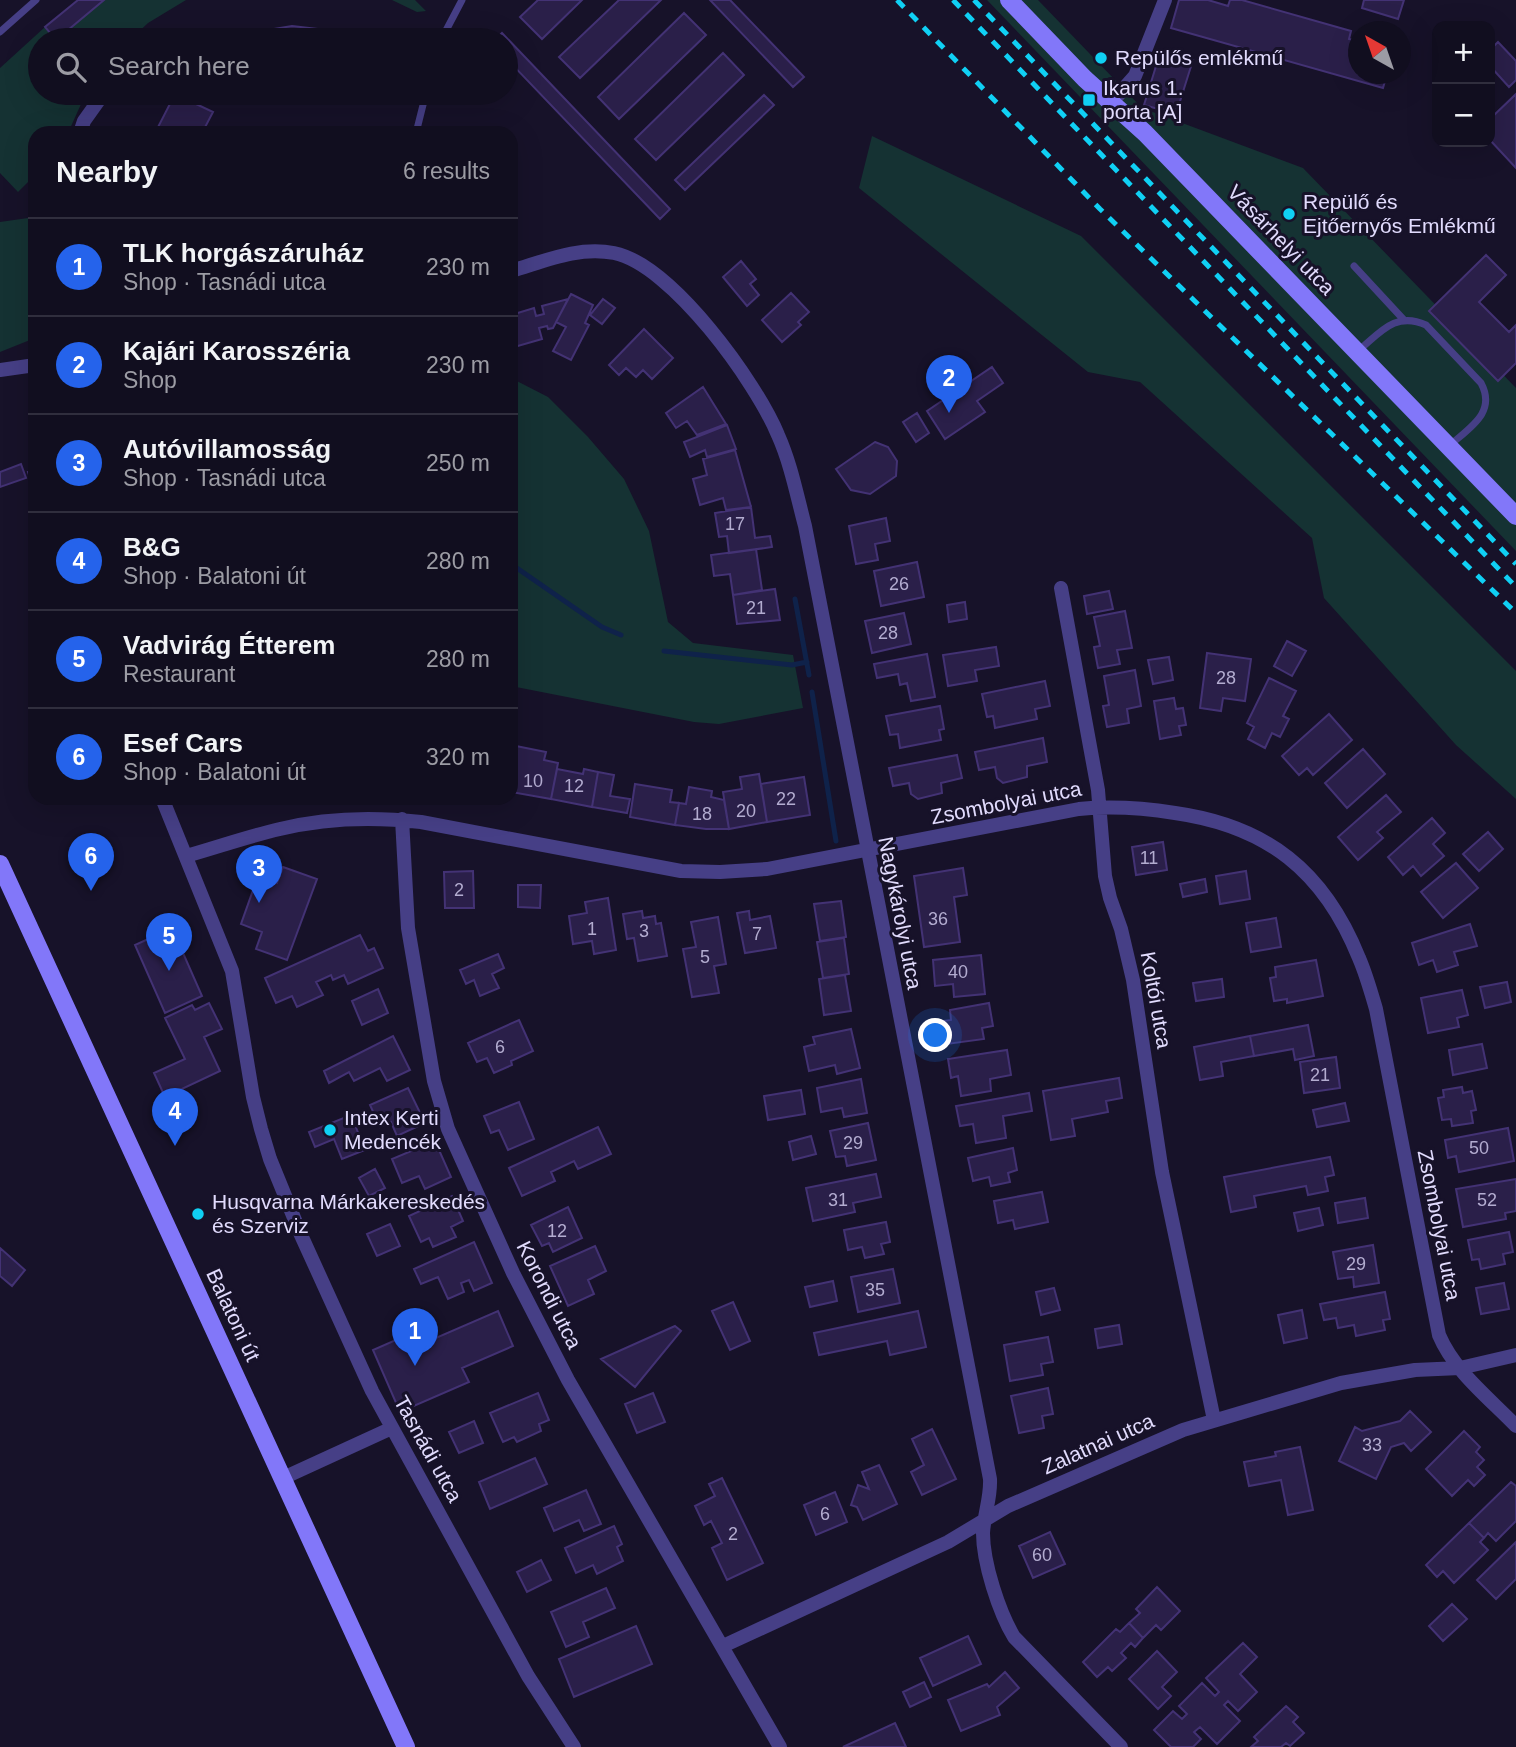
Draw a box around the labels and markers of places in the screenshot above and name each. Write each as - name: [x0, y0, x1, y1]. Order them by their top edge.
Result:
- place label: Repülős emlékmű: [1115, 46, 1283, 69]
- marker: Repülős emlékmű: [1093, 50, 1109, 66]
- place label: Ikarus 1. porta [A]: [1103, 76, 1184, 123]
- marker: Ikarus 1. porta [A]: [1081, 92, 1097, 108]
- place label: Repülő és Ejtőernyős Emlékmű: [1303, 190, 1496, 237]
- marker: Repülő és Ejtőernyős Emlékmű: [1281, 206, 1297, 222]
- pin: 2: [926, 355, 972, 413]
- pin: 6: [68, 833, 114, 891]
- pin: 3: [236, 845, 282, 903]
- pin: 5: [146, 913, 192, 971]
- pin: 4: [152, 1088, 198, 1146]
- place label: Intex Kerti Medencék: [344, 1106, 441, 1153]
- marker: Intex Kerti Medencék: [322, 1122, 338, 1138]
- place label: Husqvarna Márkakereskedés és Szerviz: [212, 1190, 485, 1237]
- marker: Husqvarna Márkakereskedés és Szerviz: [190, 1206, 206, 1222]
- pin: 1: [392, 1308, 438, 1366]

